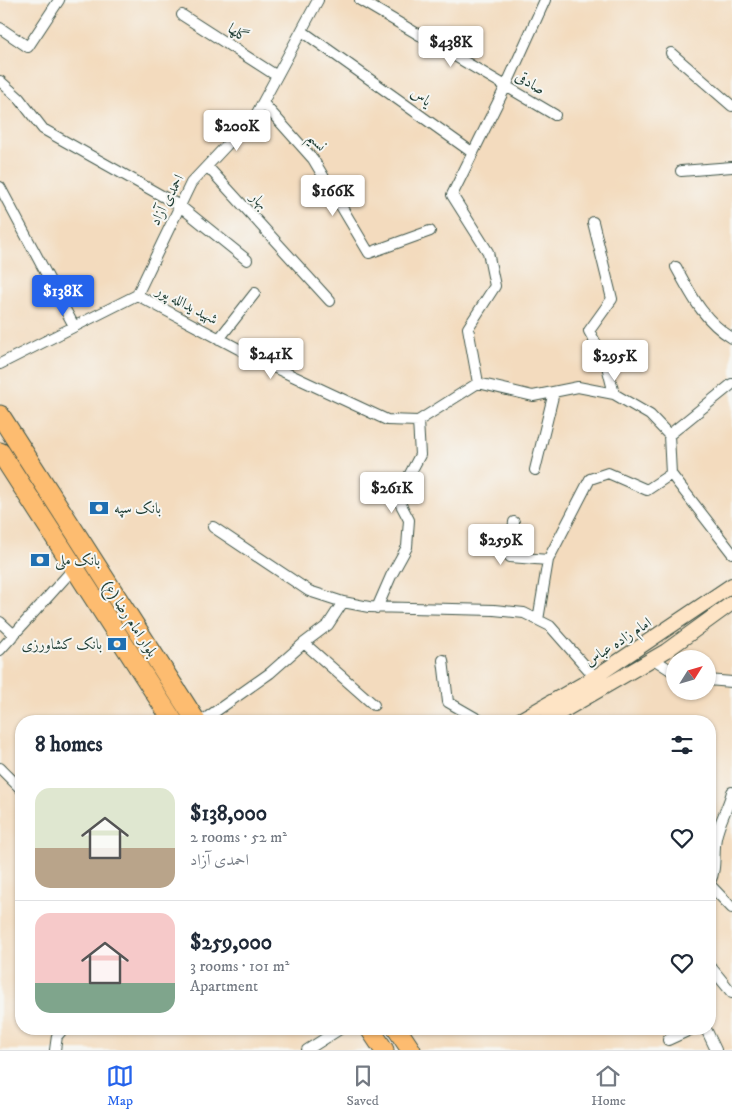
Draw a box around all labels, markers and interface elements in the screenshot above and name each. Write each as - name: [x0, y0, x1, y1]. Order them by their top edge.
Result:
- street label: گلها: [224, 19, 252, 47]
- pin: $438K: [416, 26, 486, 68]
- text: $438K: [429, 32, 473, 52]
- street label: صادقی: [512, 67, 548, 99]
- street label: یاس: [407, 83, 436, 112]
- pin: $200K: [202, 110, 272, 152]
- text: $200K: [214, 116, 260, 136]
- street label: نسیم: [300, 129, 330, 159]
- street label: احمدی آزاد: [146, 171, 188, 229]
- pin: $166K: [298, 174, 368, 217]
- text: $166K: [312, 181, 354, 201]
- street label: بهار: [245, 187, 272, 214]
- pin: $138K: [28, 274, 98, 317]
- street label: شهید یدالله پور: [151, 280, 221, 330]
- text: $138K: [43, 281, 83, 301]
- pin: $241K: [236, 338, 306, 380]
- pin: $295K: [580, 340, 650, 382]
- text: $241K: [250, 344, 292, 364]
- text: $295K: [593, 346, 637, 366]
- pin: $261K: [357, 472, 427, 514]
- text: $261K: [371, 478, 413, 498]
- bank icon: بانک سپه: [88, 497, 110, 519]
- place label: بانک سپه: [114, 499, 161, 518]
- pin: $259K: [466, 524, 536, 566]
- text: $259K: [479, 530, 523, 550]
- bank icon: بانک ملی: [29, 549, 51, 571]
- place label: بانک ملی: [55, 551, 100, 571]
- street label: بلوار امام رضا (ع): [96, 577, 162, 663]
- street label: امام زاده عباس: [581, 613, 657, 673]
- bank icon: بانک کشاورزی: [106, 633, 128, 655]
- place label: بانک کشاورزی: [21, 635, 102, 654]
- north arrow: [666, 650, 716, 700]
- map controls: [666, 650, 716, 700]
- icon: filters: [668, 731, 696, 759]
- text: 8 homes: [35, 732, 103, 758]
- text: $138,000: [190, 801, 267, 827]
- icon: home: [75, 808, 135, 868]
- icon: heart: [668, 824, 696, 852]
- text: 2 rooms · 52 m²: [190, 827, 287, 847]
- text: احمدی آزاد: [190, 850, 249, 870]
- text: $259,000: [190, 930, 272, 956]
- icon: home: [75, 933, 135, 993]
- icon: heart: [668, 949, 696, 977]
- text: 3 rooms · 101 m²: [190, 956, 289, 976]
- text: Apartment: [190, 976, 258, 996]
- tab: Map: [106, 1062, 134, 1110]
- tab: Saved: [347, 1062, 379, 1110]
- tab: Home: [591, 1062, 626, 1110]

